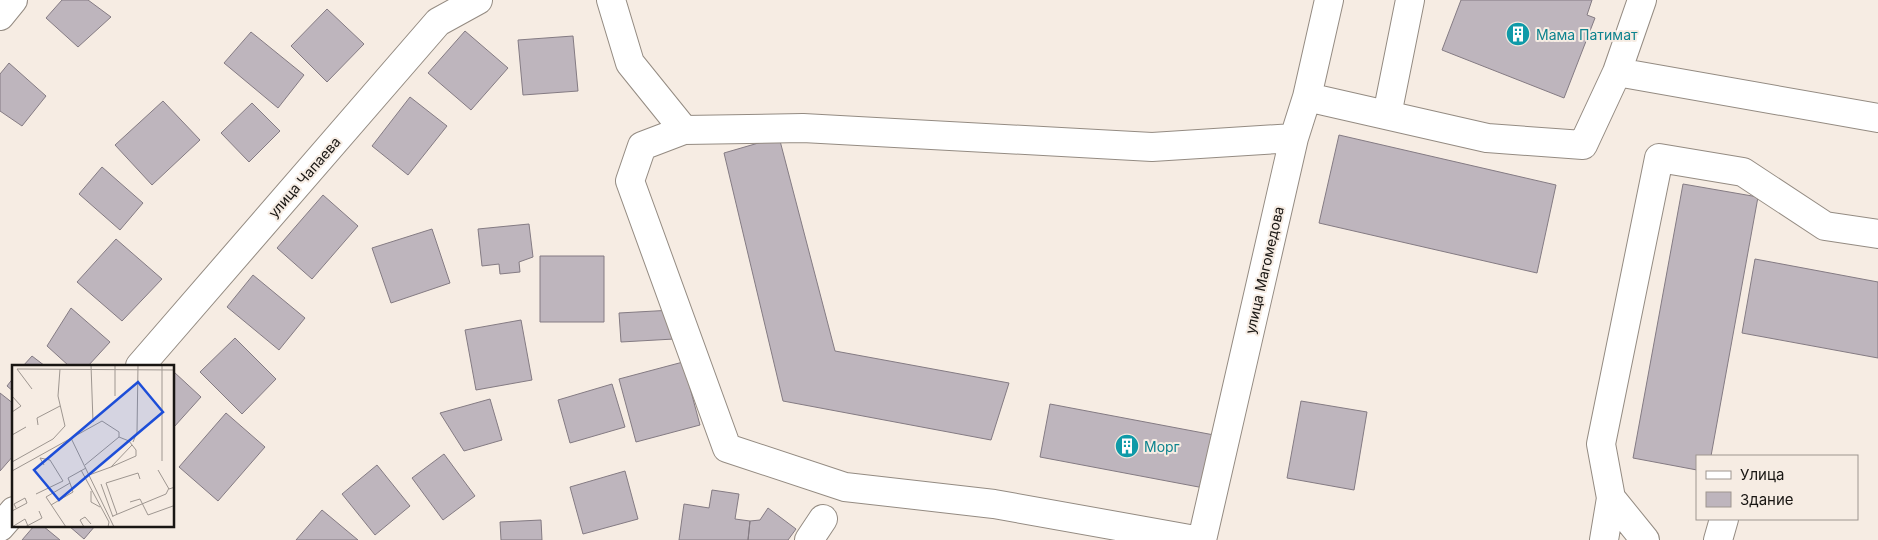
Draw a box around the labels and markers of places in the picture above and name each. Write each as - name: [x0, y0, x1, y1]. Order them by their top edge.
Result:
- building icon: Мама Патимат: [1505, 21, 1531, 47]
- place label: Мама Патимат: [1536, 26, 1638, 43]
- building icon: Морг: [1114, 433, 1140, 459]
- place label: Морг: [1144, 438, 1180, 455]

